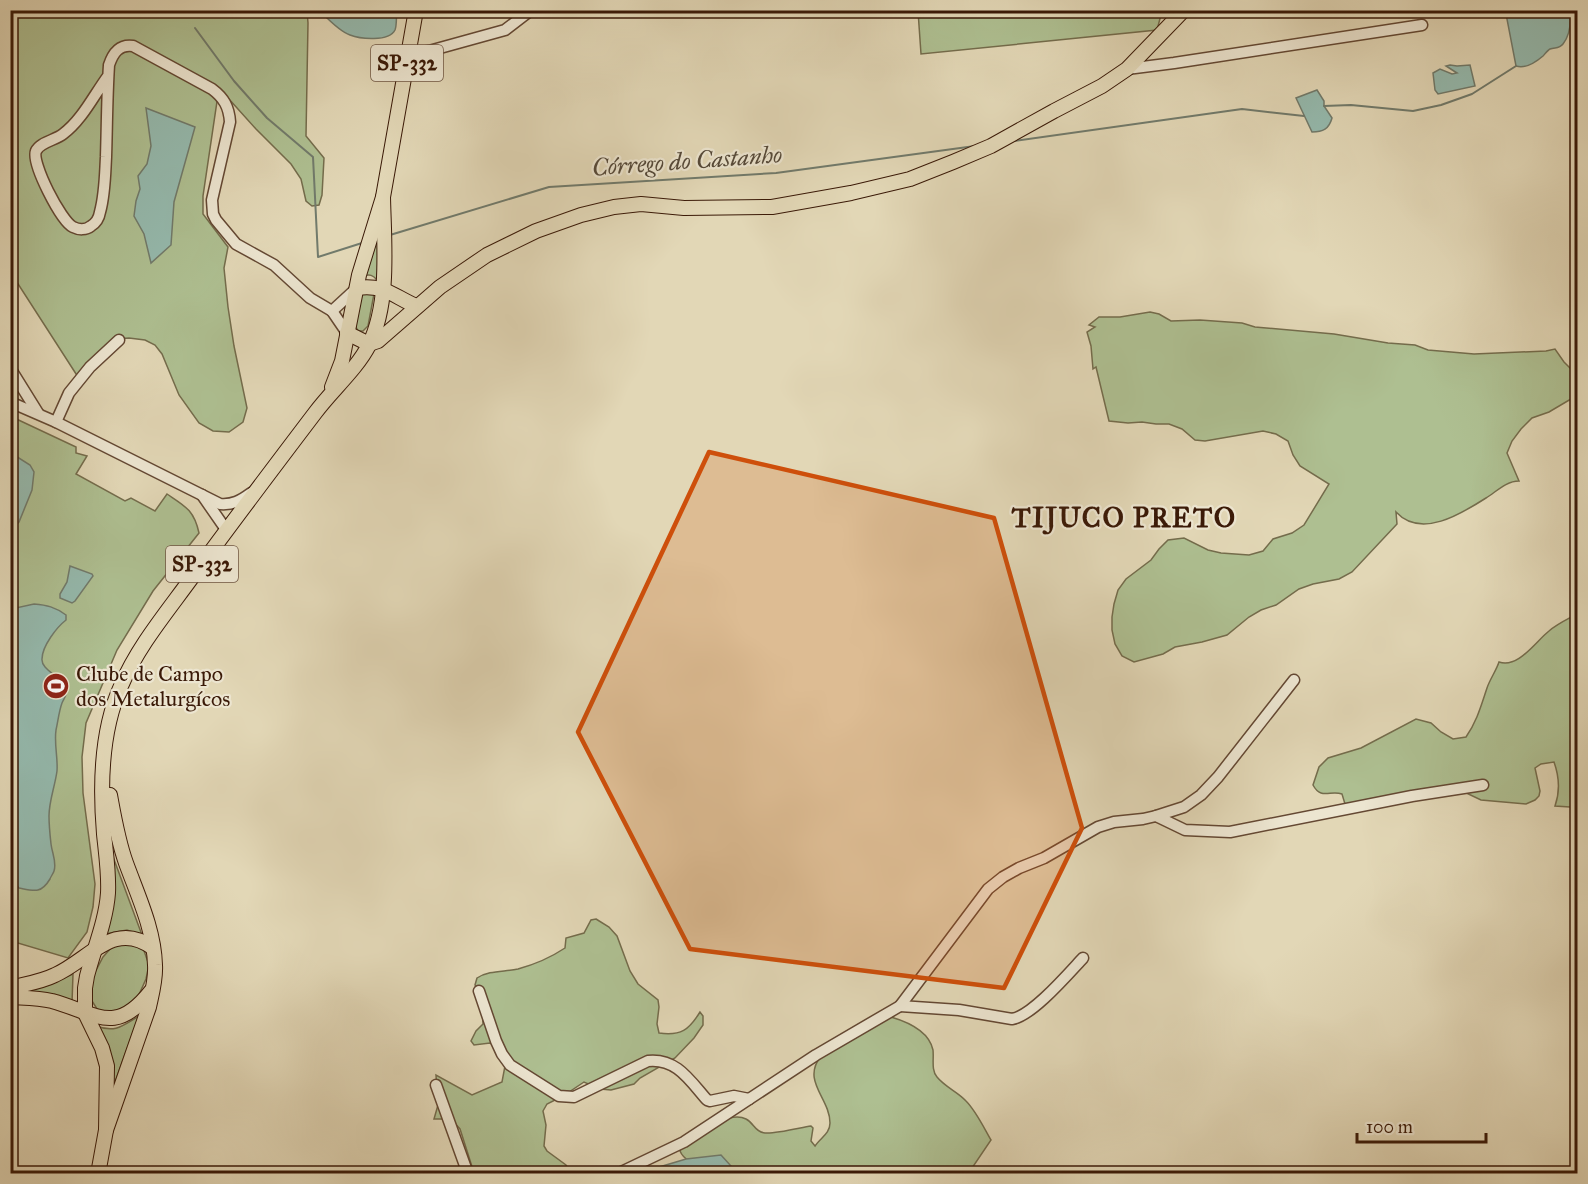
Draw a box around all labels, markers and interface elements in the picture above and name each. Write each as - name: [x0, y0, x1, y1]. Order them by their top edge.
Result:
- road number: SP-332: [371, 45, 443, 81]
- water label: Córrego do Castanho: [591, 139, 783, 183]
- district label: TIJUCO PRETO: [1011, 500, 1237, 535]
- road number: SP-332: [166, 546, 238, 582]
- place label: Clube de Campo dos Metalurgícos: [76, 660, 230, 712]
- sports icon: Clube de Campo dos Metalurgícos: [41, 671, 71, 701]
- scale bar: [1357, 1106, 1486, 1144]
- text: 100 m: [1366, 1116, 1413, 1138]

